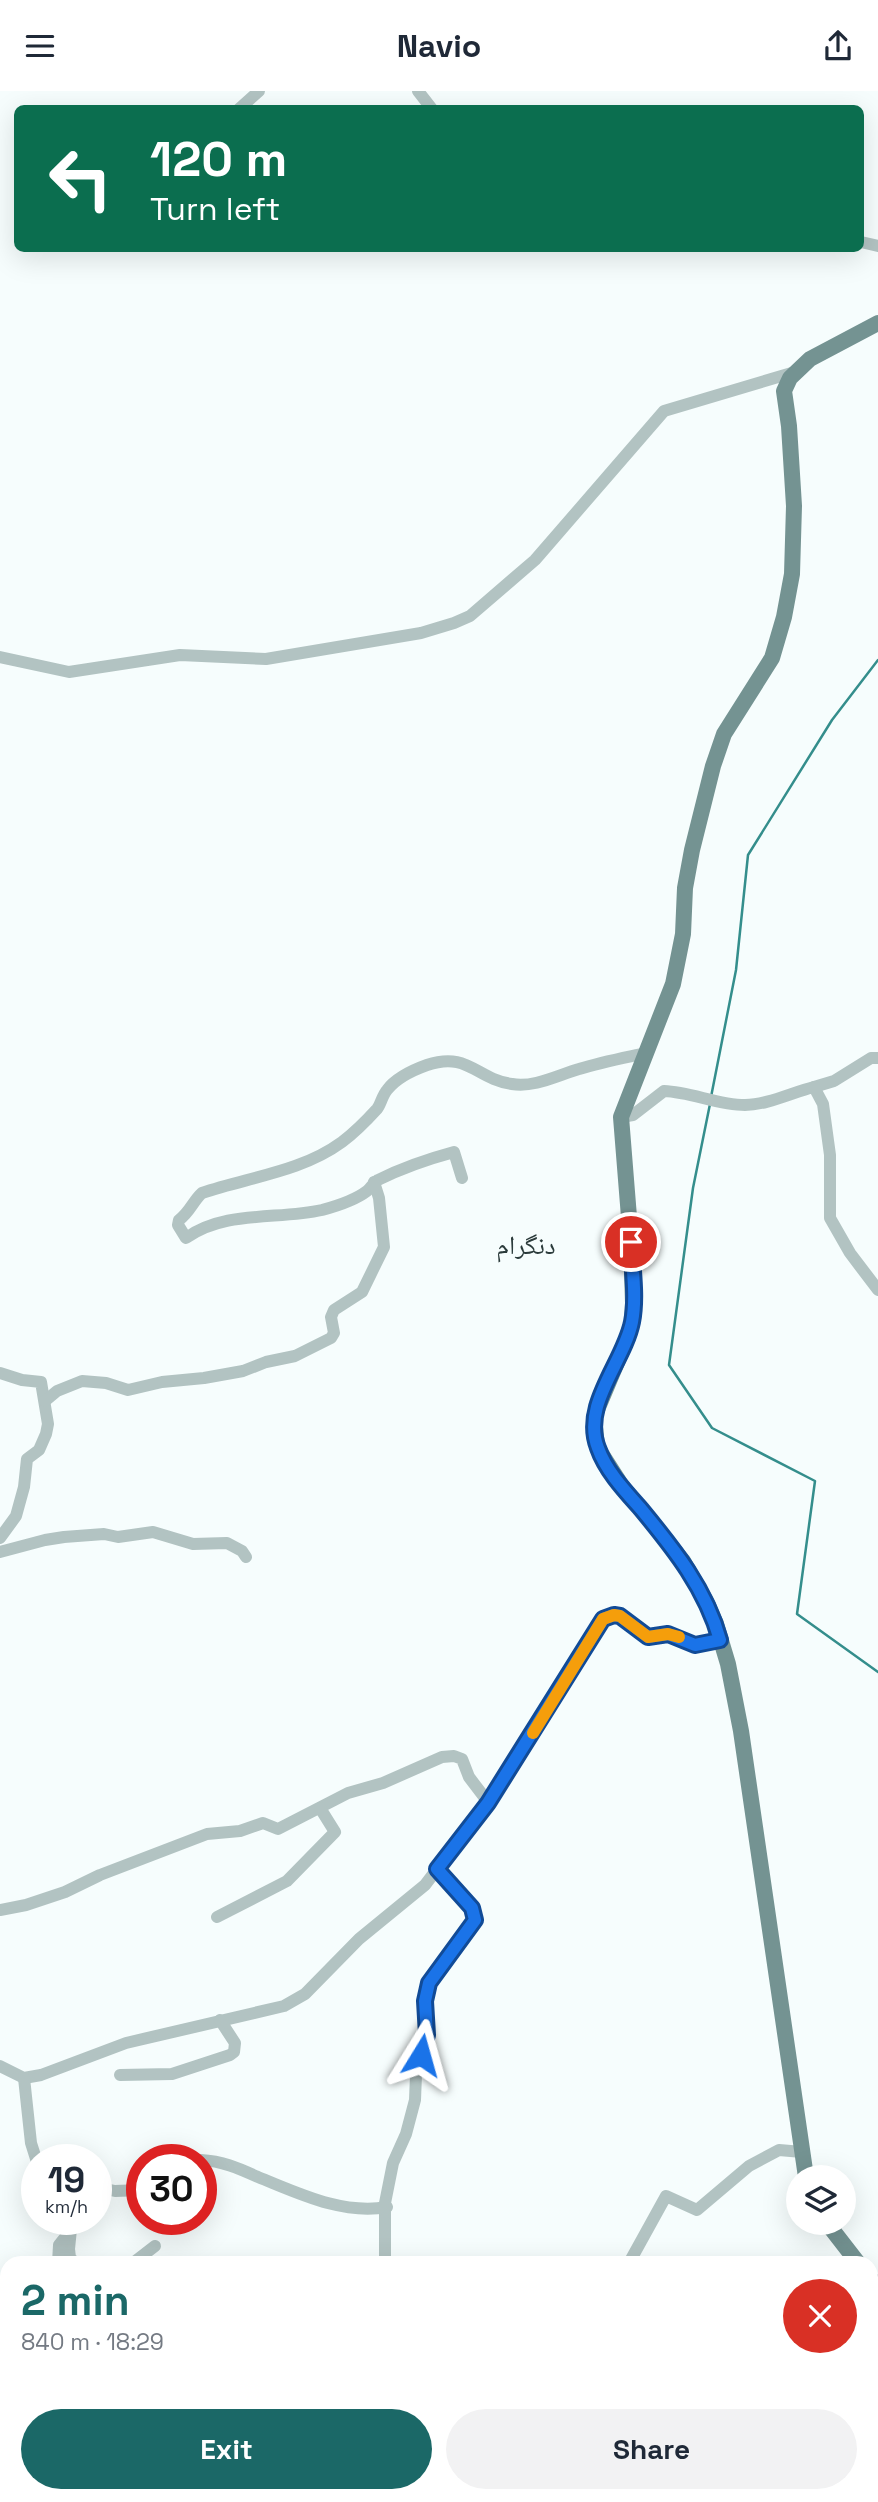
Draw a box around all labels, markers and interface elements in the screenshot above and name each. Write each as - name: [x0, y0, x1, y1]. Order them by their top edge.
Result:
- text: Navio: [397, 26, 481, 66]
- icon: menu: [21, 27, 59, 65]
- icon: share: [819, 27, 857, 65]
- text: 120 m: [150, 128, 287, 190]
- icon: left: [35, 133, 126, 224]
- text: Turn left: [150, 189, 280, 229]
- pin: [601, 1212, 661, 1272]
- icon: arrive: [612, 1223, 650, 1261]
- district label: دنگرام: [496, 1228, 556, 1263]
- position arrow: [384, 2018, 458, 2092]
- speed limit sign: 30: [126, 2144, 217, 2235]
- text: 19: [48, 2158, 85, 2202]
- map controls: [786, 2165, 856, 2235]
- button: layers: [786, 2165, 856, 2235]
- text: km/h: [45, 2195, 88, 2218]
- text: 2 min: [21, 2274, 130, 2327]
- button: close: [783, 2279, 857, 2353]
- text: 840 m · 18:29: [21, 2327, 164, 2357]
- button: Exit: [21, 2409, 432, 2489]
- button: Share: [446, 2409, 857, 2489]

